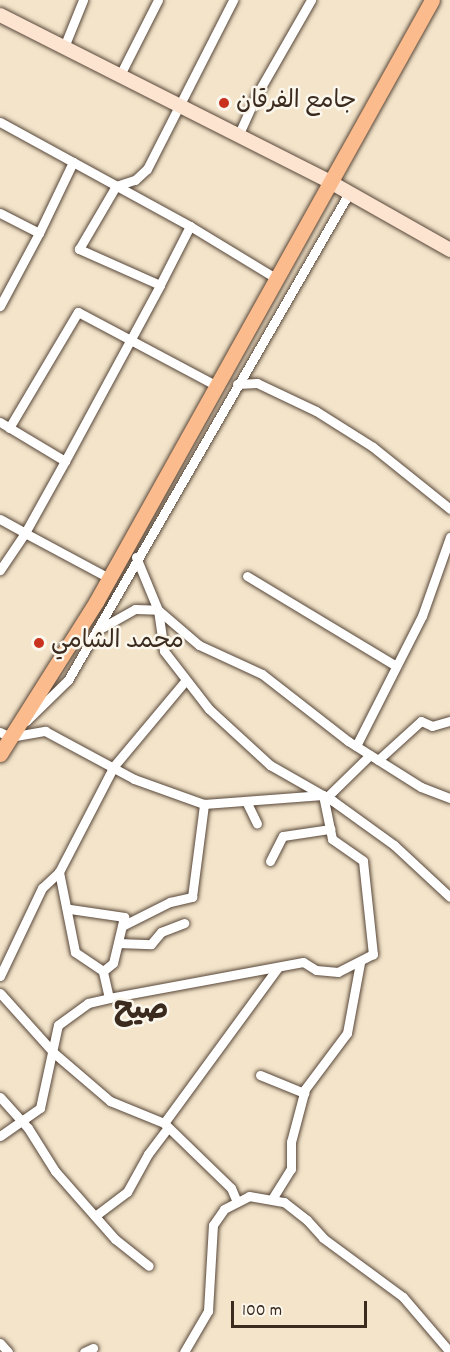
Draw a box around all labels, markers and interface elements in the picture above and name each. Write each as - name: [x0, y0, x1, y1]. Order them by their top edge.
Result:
- place label: جامع الفرقان: [236, 89, 356, 117]
- marker: جامع الفرقان: [217, 96, 231, 110]
- place label: محمد الشامي: [51, 629, 184, 657]
- marker: محمد الشامي: [32, 636, 46, 650]
- district label: صيح: [113, 995, 169, 1031]
- scale bar: [234, 1289, 370, 1327]
- text: 100 m: [242, 1299, 282, 1324]

